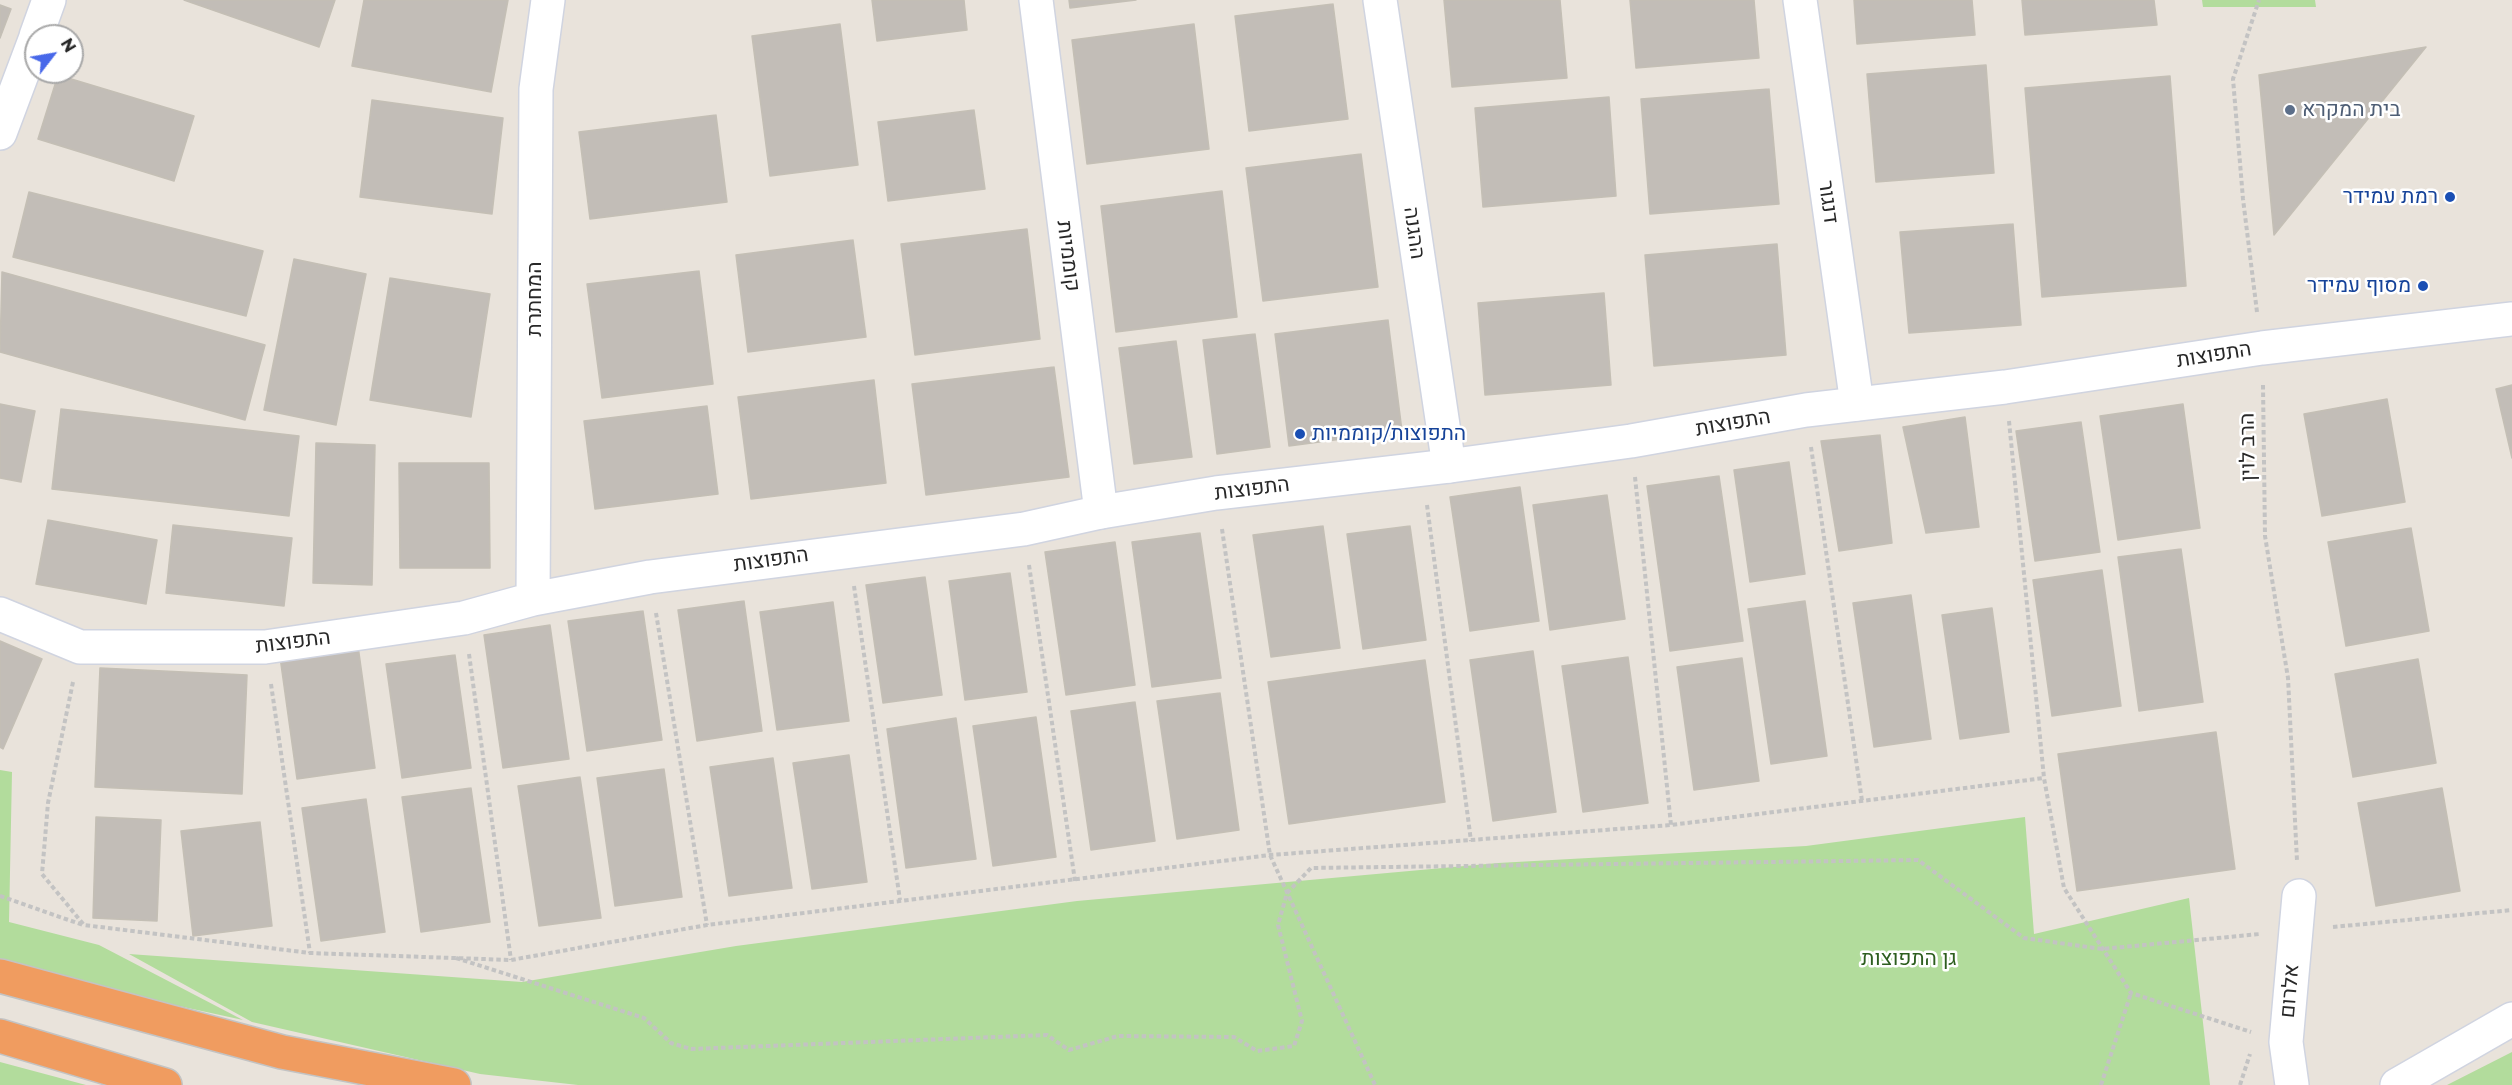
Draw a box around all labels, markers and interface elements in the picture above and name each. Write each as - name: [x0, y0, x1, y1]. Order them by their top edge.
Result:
- north arrow: [24, 24, 84, 84]
- text: N: [57, 35, 80, 56]
- place label: בית המקרא: [2302, 97, 2401, 123]
- marker: בית המקרא: [2283, 103, 2297, 117]
- street label: דנגור: [1813, 179, 1843, 225]
- place label: רמת עמידר: [2343, 184, 2438, 210]
- marker: רמת עמידר: [2443, 190, 2457, 204]
- street label: ההגנה: [1398, 205, 1430, 261]
- street label: קוממיות: [1051, 219, 1085, 293]
- street label: המחתרת: [522, 262, 548, 336]
- place label: מסוף עמידר: [2307, 273, 2411, 299]
- marker: מסוף עמידר: [2416, 279, 2430, 293]
- street label: התפוצות: [2175, 337, 2253, 373]
- street label: התפוצות: [1694, 404, 1772, 442]
- street label: הרב לוין: [2235, 412, 2261, 482]
- place label: התפוצות/קוממיות: [1312, 421, 1466, 447]
- marker: התפוצות/קוממיות: [1293, 427, 1307, 441]
- street label: התפוצות: [1213, 472, 1291, 506]
- street label: התפוצות: [732, 542, 810, 578]
- street label: התפוצות: [254, 625, 332, 659]
- park label: גן התפוצות: [1861, 946, 1957, 972]
- street label: אלרום: [2275, 963, 2305, 1019]

